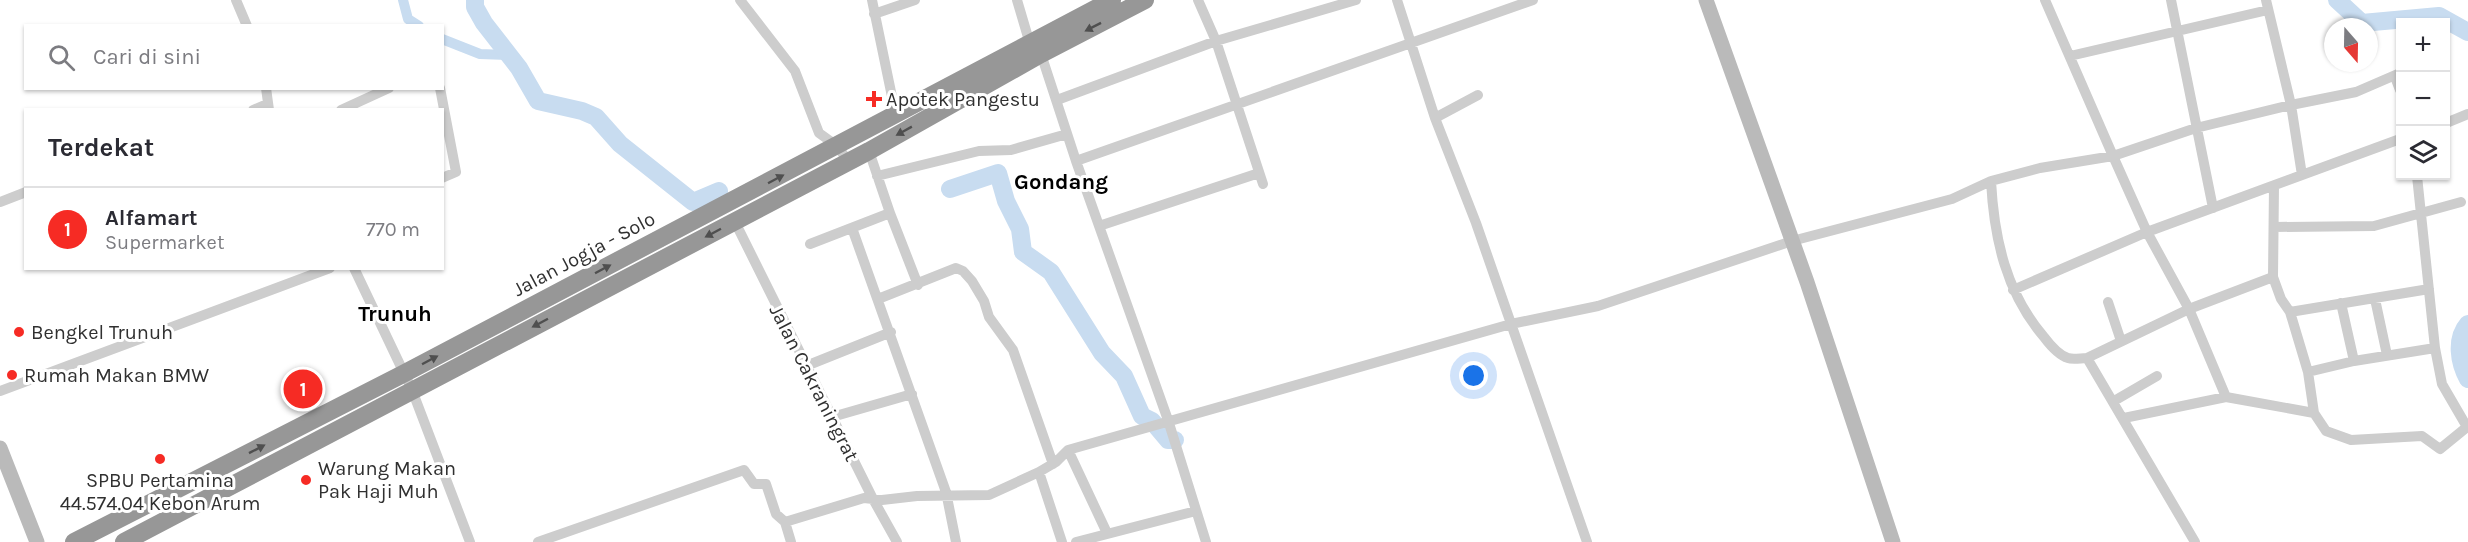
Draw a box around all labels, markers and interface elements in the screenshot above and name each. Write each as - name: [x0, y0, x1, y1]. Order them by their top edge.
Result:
- north arrow: [2324, 18, 2378, 72]
- map controls: [2396, 18, 2450, 180]
- button: +: [2396, 18, 2450, 72]
- one-way arrow: [1084, 22, 1101, 32]
- search box: [24, 24, 444, 90]
- icon: search: [45, 41, 78, 74]
- text: Cari di sini: [93, 44, 201, 70]
- button: −: [2396, 72, 2450, 126]
- place label: Apotek Pangestu: [886, 88, 1040, 111]
- marker: Apotek Pangestu: [867, 92, 881, 106]
- one-way arrow: [896, 126, 912, 137]
- button: layers: [2396, 126, 2450, 180]
- text: Terdekat: [48, 132, 154, 163]
- district label: Gondang: [1014, 169, 1108, 195]
- one-way arrow: [767, 174, 784, 184]
- text: Alfamart: [105, 205, 197, 231]
- street label: Jalan Jogja - Solo: [509, 207, 659, 301]
- text: 1: [64, 218, 71, 241]
- text: 770 m: [366, 218, 420, 241]
- one-way arrow: [704, 228, 721, 238]
- text: Supermarket: [105, 231, 224, 254]
- one-way arrow: [594, 265, 612, 275]
- district label: Trunuh: [358, 301, 432, 327]
- street label: Jalan Cakraningrat: [765, 301, 864, 465]
- one-way arrow: [532, 318, 549, 328]
- place label: Bengkel Trunuh: [31, 321, 173, 344]
- marker: Bengkel Trunuh: [12, 325, 26, 339]
- one-way arrow: [422, 355, 439, 365]
- your location: [1459, 361, 1488, 390]
- place label: Rumah Makan BMW: [24, 364, 209, 387]
- pin: 1: [284, 366, 322, 412]
- marker: Rumah Makan BMW: [5, 368, 19, 382]
- one-way arrow: [248, 444, 265, 454]
- marker: SPBU Pertamina 44.574.04 Kebon Arum: [153, 452, 167, 466]
- place label: Warung Makan Pak Haji Muh: [318, 457, 456, 503]
- place label: SPBU Pertamina 44.574.04 Kebon Arum: [60, 469, 260, 515]
- marker: Warung Makan Pak Haji Muh: [299, 473, 313, 487]

